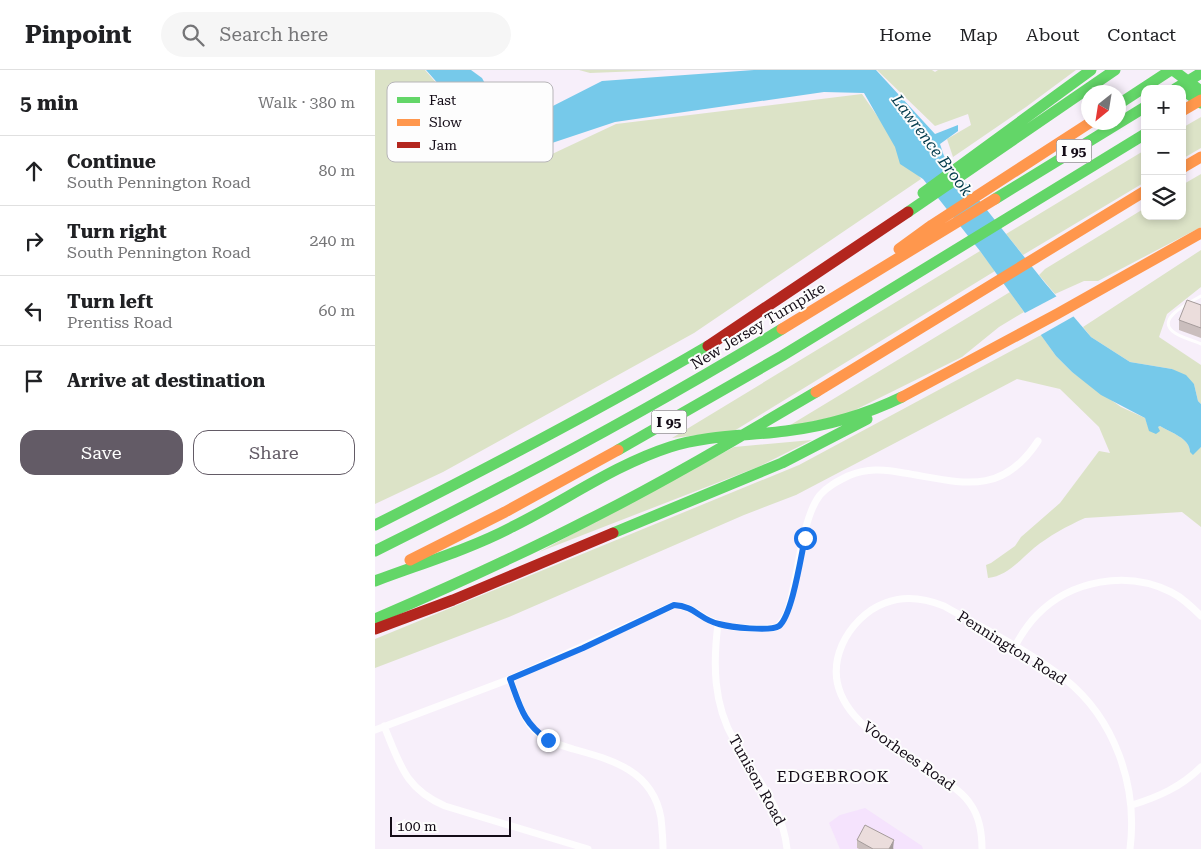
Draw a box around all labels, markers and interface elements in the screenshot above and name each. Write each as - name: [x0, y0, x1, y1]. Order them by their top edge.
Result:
- search box: [161, 12, 511, 57]
- text: Pinpoint: [25, 21, 131, 49]
- icon: search: [179, 21, 207, 49]
- text: Search here: [219, 23, 328, 46]
- text: Home: [879, 24, 931, 45]
- text: Map: [959, 24, 998, 45]
- text: About: [1026, 24, 1079, 45]
- text: Contact: [1107, 24, 1176, 45]
- legend: [387, 82, 553, 162]
- north arrow: [1081, 85, 1126, 130]
- map controls: [1141, 85, 1186, 220]
- button: +: [1141, 85, 1186, 130]
- water label: Lawrence Brook: [887, 90, 976, 199]
- text: 5 min: [20, 91, 78, 115]
- text: Fast: [429, 92, 456, 108]
- text: Walk · 380 m: [258, 93, 355, 112]
- text: Slow: [429, 114, 462, 130]
- button: −: [1141, 130, 1186, 175]
- text: Jam: [429, 137, 457, 153]
- road number: I 95: [1057, 140, 1091, 162]
- text: Continue: [67, 150, 156, 173]
- icon: ahead: [20, 157, 48, 185]
- text: 80 m: [318, 161, 355, 180]
- text: South Pennington Road: [67, 173, 251, 192]
- button: layers: [1141, 175, 1186, 220]
- text: Turn right: [67, 220, 167, 243]
- icon: right: [20, 227, 48, 255]
- text: 240 m: [309, 231, 355, 250]
- text: South Pennington Road: [67, 243, 251, 262]
- street label: New Jersey Turnpike: [688, 279, 828, 373]
- text: Turn left: [67, 290, 153, 313]
- icon: left: [20, 297, 48, 325]
- text: 60 m: [318, 301, 355, 320]
- text: Prentiss Road: [67, 313, 173, 332]
- icon: arrive: [20, 367, 48, 395]
- text: Arrive at destination: [67, 369, 265, 392]
- road number: I 95: [651, 411, 687, 434]
- button: Save: [20, 430, 183, 475]
- button: Share: [193, 430, 355, 475]
- route start: [794, 527, 817, 550]
- street label: Pennington Road: [954, 607, 1070, 689]
- street label: Voorhees Road: [859, 718, 959, 795]
- route end: [537, 729, 560, 752]
- street label: Tunison Road: [725, 732, 789, 829]
- district label: EDGEBROOK: [776, 767, 890, 786]
- scale bar: [390, 814, 511, 837]
- text: 100 m: [397, 818, 437, 834]

